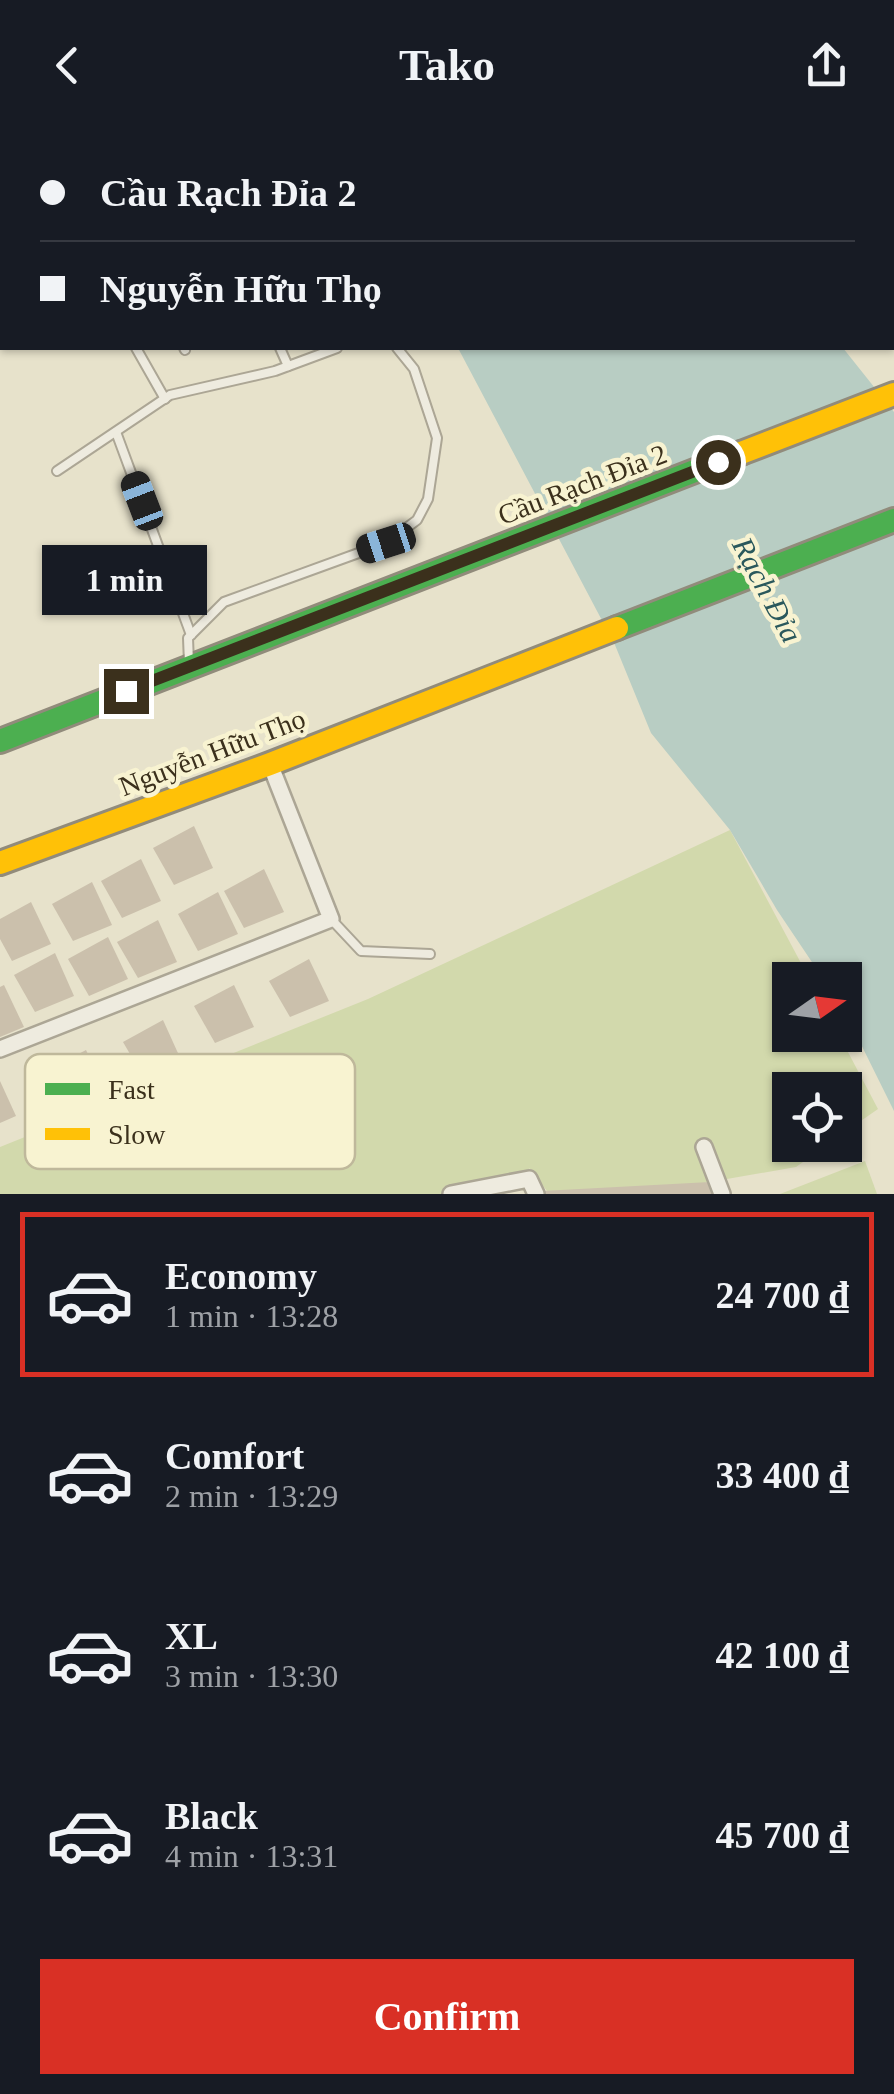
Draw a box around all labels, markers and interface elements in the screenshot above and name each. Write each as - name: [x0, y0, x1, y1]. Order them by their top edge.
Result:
- icon: back: [40, 38, 95, 93]
- icon: share: [799, 38, 854, 93]
- text: Tako: [399, 40, 495, 90]
- text: Cầu Rạch Đỉa 2: [100, 172, 357, 214]
- text: Nguyễn Hữu Thọ: [100, 268, 382, 310]
- street label: Cầu Rạch Đỉa 2: [494, 438, 671, 531]
- route start: [696, 440, 741, 485]
- car: [117, 468, 167, 534]
- car: [353, 519, 419, 567]
- water label: Rạch Đỉa: [726, 531, 809, 648]
- callout: 1 min: [44, 546, 208, 616]
- text: 1 min: [86, 562, 163, 598]
- route end: [104, 669, 149, 714]
- street label: Nguyễn Hữu Thọ: [115, 703, 310, 802]
- north arrow: [772, 962, 862, 1052]
- map controls: [772, 962, 862, 1162]
- legend: [25, 1054, 355, 1169]
- button: locate: [772, 1072, 862, 1162]
- text: Fast: [108, 1074, 155, 1105]
- text: Slow: [108, 1119, 166, 1150]
- icon: car: [45, 1250, 135, 1340]
- text: Economy: [165, 1255, 317, 1297]
- text: 24 700 ₫: [716, 1274, 849, 1316]
- text: 1 min · 13:28: [165, 1298, 338, 1334]
- icon: car: [45, 1430, 135, 1520]
- text: Comfort: [165, 1435, 304, 1477]
- text: 33 400 ₫: [716, 1454, 849, 1496]
- text: 2 min · 13:29: [165, 1478, 338, 1514]
- icon: car: [45, 1610, 135, 1700]
- text: XL: [165, 1615, 218, 1657]
- text: 42 100 ₫: [716, 1634, 849, 1676]
- text: 3 min · 13:30: [165, 1658, 338, 1694]
- icon: car: [45, 1790, 135, 1880]
- text: Black: [165, 1795, 258, 1837]
- text: 45 700 ₫: [716, 1814, 849, 1856]
- text: 4 min · 13:31: [165, 1838, 338, 1874]
- button: Confirm: [40, 1959, 854, 2074]

